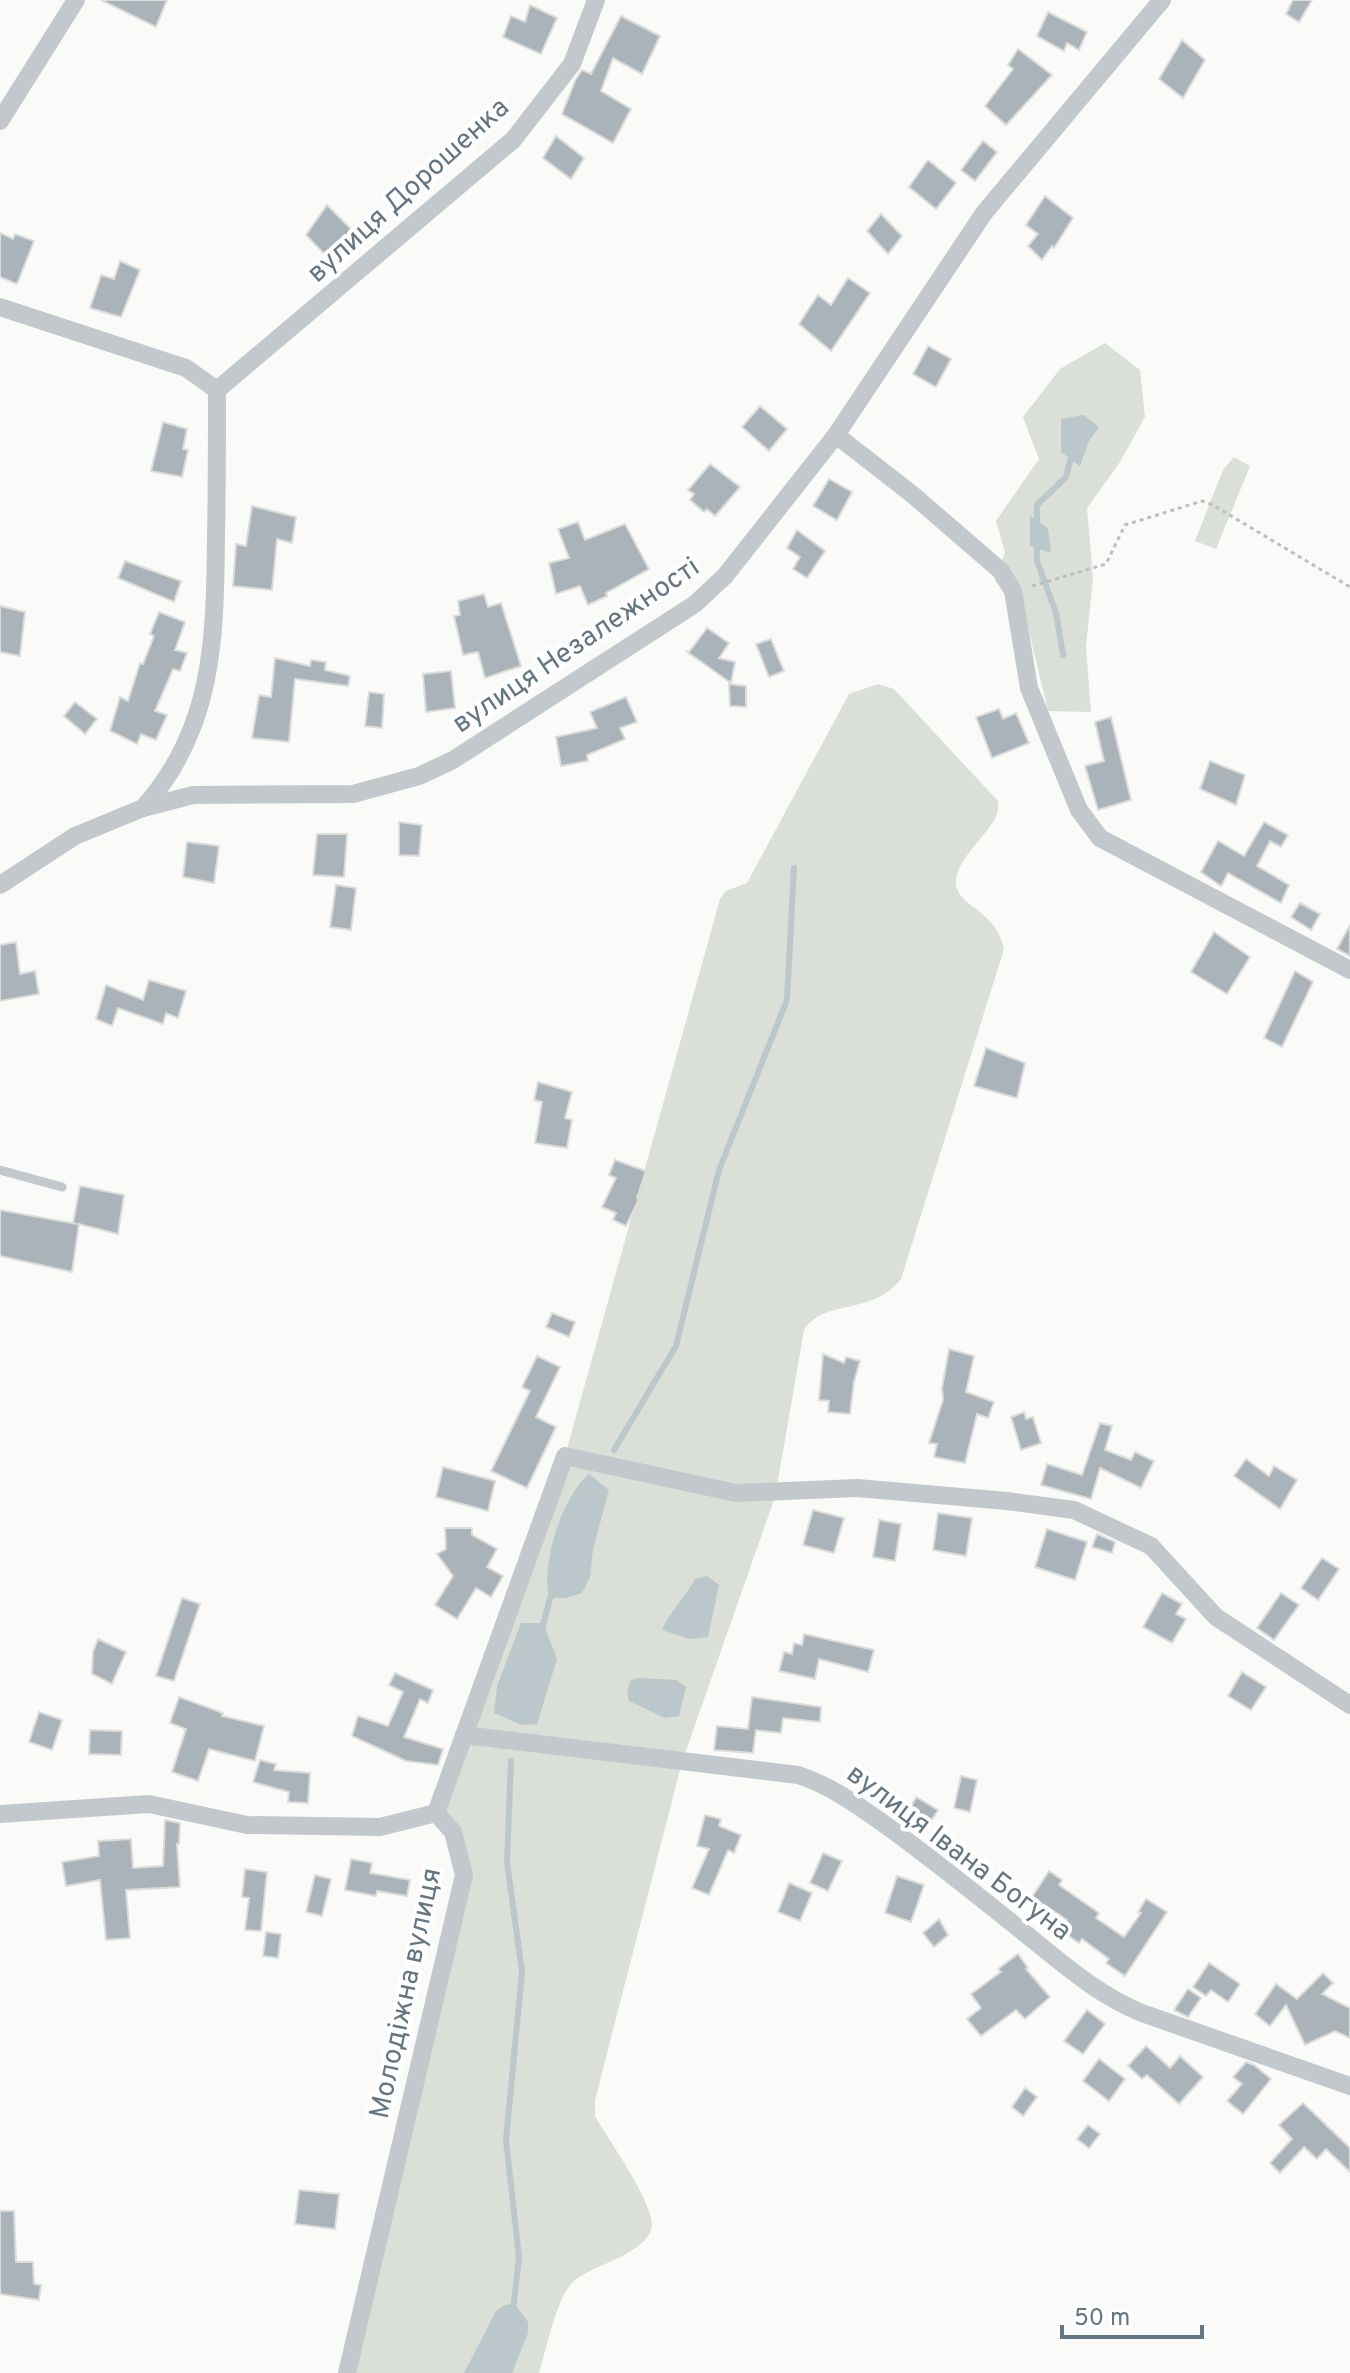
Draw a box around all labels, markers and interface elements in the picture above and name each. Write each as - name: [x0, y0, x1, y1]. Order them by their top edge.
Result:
- street label: вулиця Дорошенка: [300, 91, 518, 292]
- street label: вулиця Незалежності: [446, 550, 707, 743]
- street label: вулиця Івана Богуна: [838, 1757, 1078, 1950]
- street label: Молодіжна вулиця: [363, 1865, 451, 2122]
- scale bar: [1062, 2289, 1202, 2339]
- text: 50 m: [1074, 2304, 1130, 2334]

